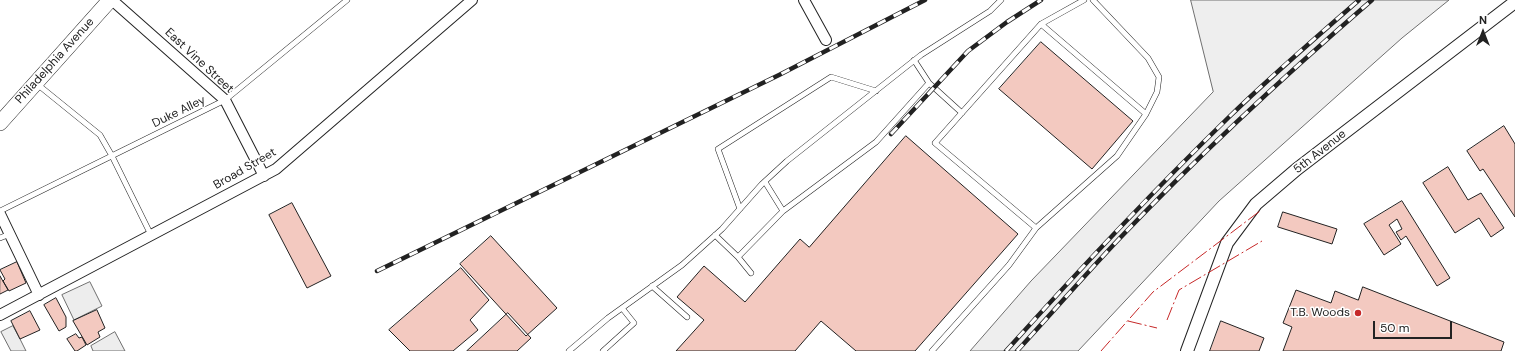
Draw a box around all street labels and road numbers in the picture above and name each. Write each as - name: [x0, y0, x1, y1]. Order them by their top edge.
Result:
- street label: Philadelphia Avenue: [13, 15, 97, 107]
- street label: East Vine Street: [162, 25, 236, 97]
- street label: Duke Alley: [150, 93, 208, 131]
- street label: 5th Avenue: [1291, 127, 1349, 177]
- street label: Broad Street: [211, 145, 279, 193]

